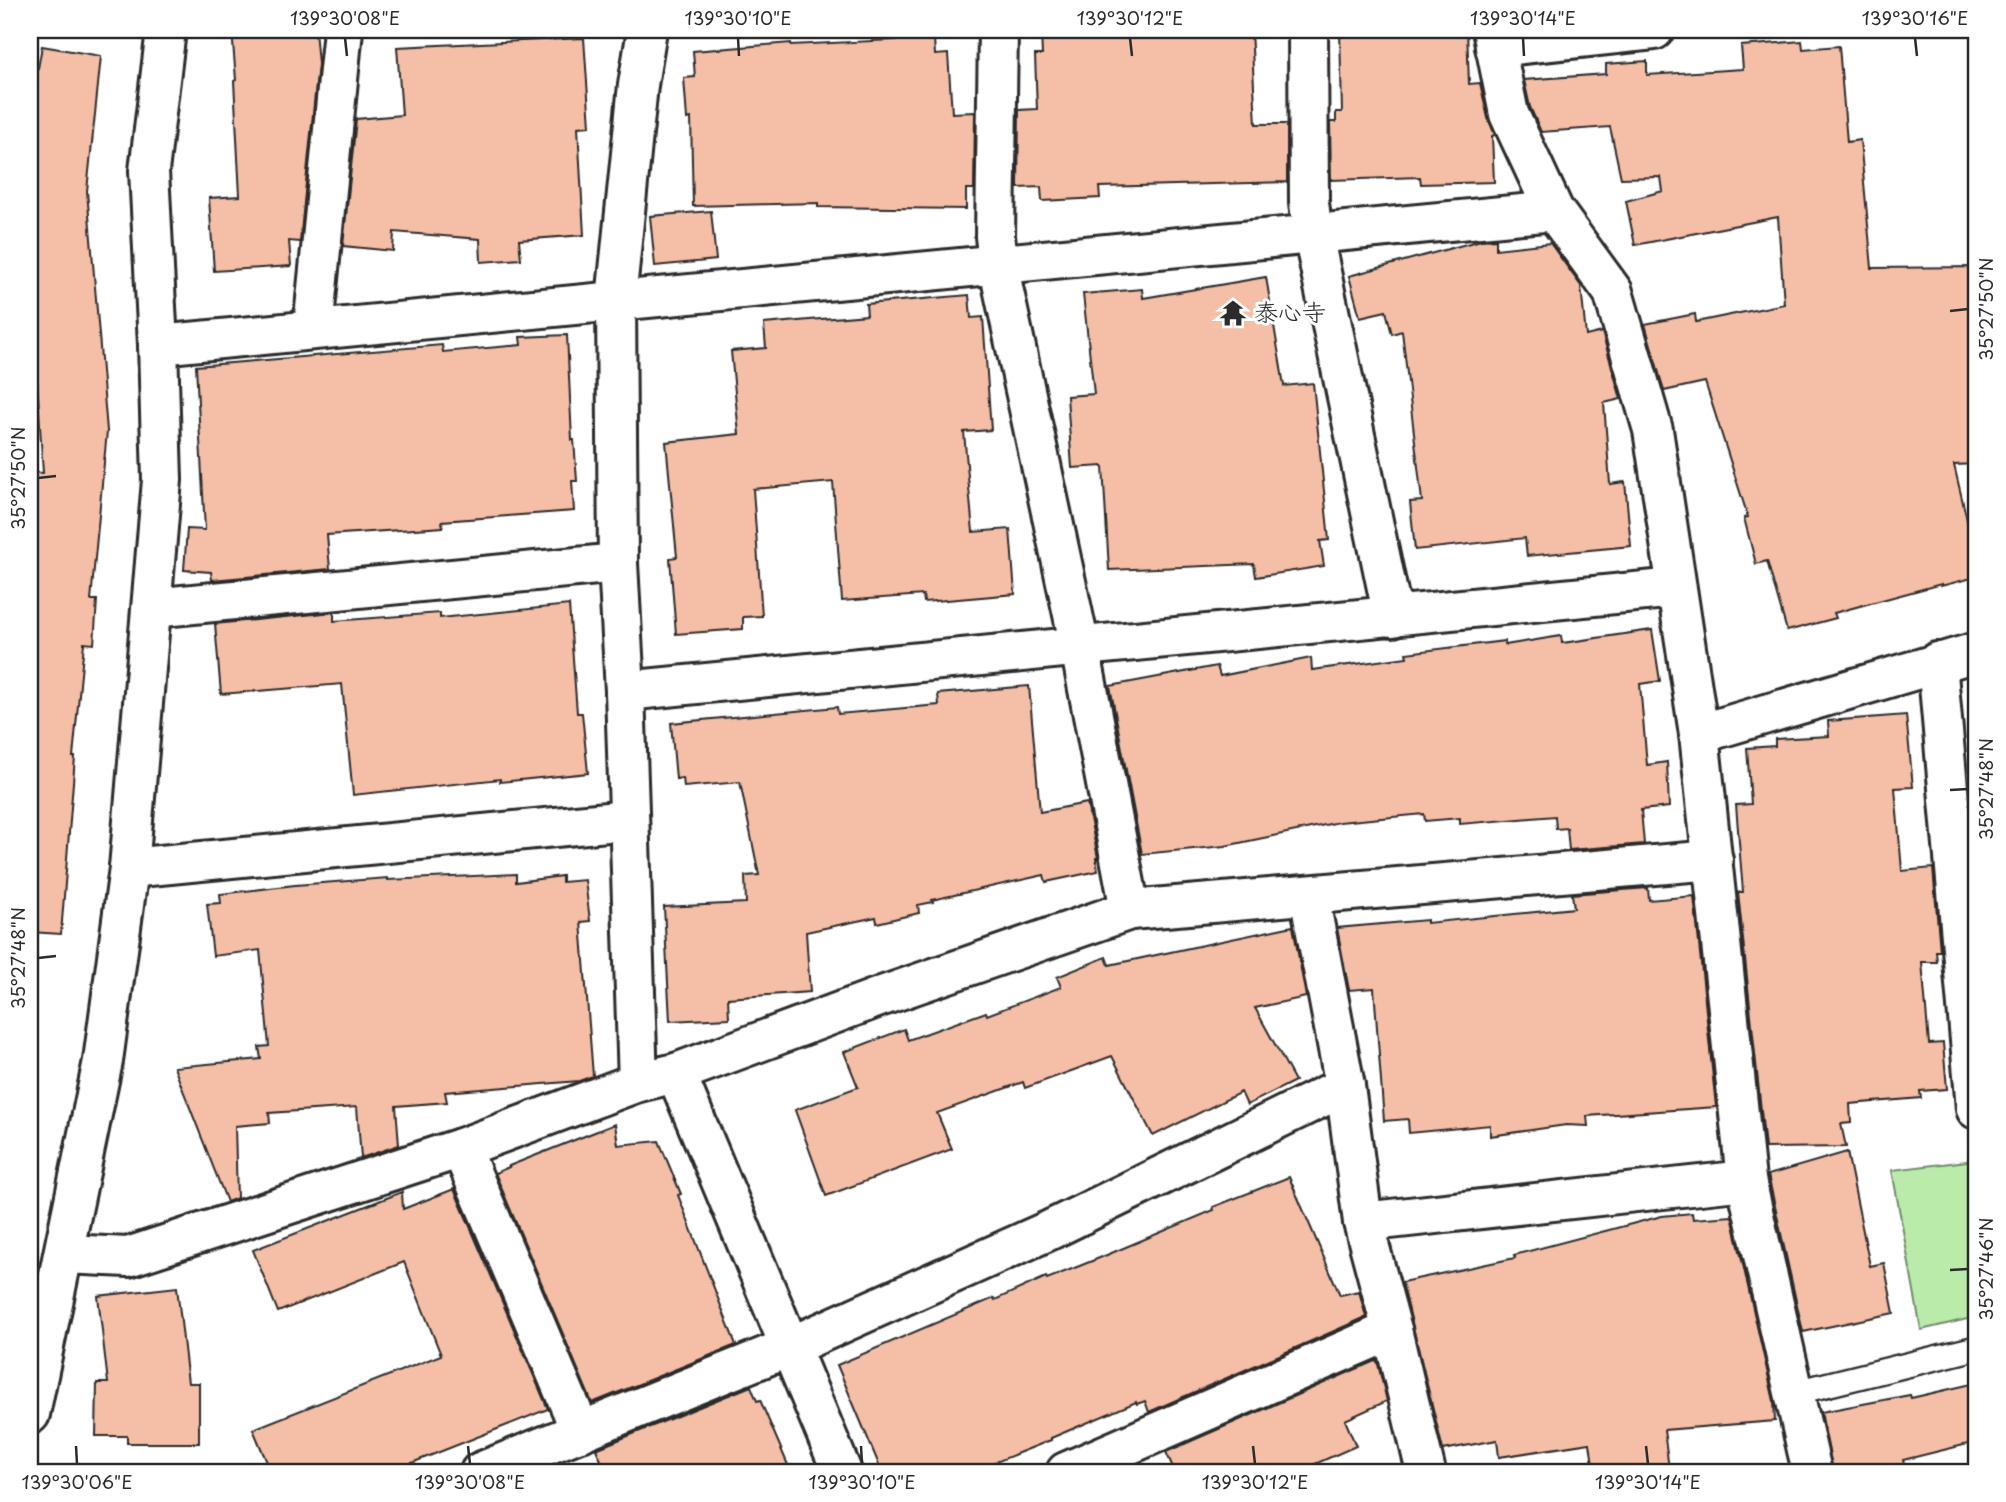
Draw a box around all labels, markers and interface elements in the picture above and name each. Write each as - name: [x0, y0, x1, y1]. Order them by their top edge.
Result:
- text: 139°30'08"E: [290, 4, 400, 31]
- text: 139°30'10"E: [684, 4, 792, 31]
- text: 139°30'12"E: [1077, 4, 1183, 31]
- text: 139°30'14"E: [1470, 4, 1576, 31]
- text: 139°30'16"E: [1862, 4, 1968, 31]
- text: 35°27'50"N: [1972, 257, 1999, 361]
- place label: 泰心寺: [1254, 293, 1326, 329]
- temple icon: 泰心寺: [1218, 298, 1248, 328]
- text: 35°27'50"N: [4, 426, 31, 530]
- text: 35°27'48"N: [1972, 738, 1999, 840]
- text: 35°27'48"N: [4, 907, 31, 1009]
- text: 35°27'46"N: [1972, 1217, 1999, 1321]
- text: 139°30'06"E: [21, 1468, 133, 1495]
- text: 139°30'08"E: [415, 1468, 525, 1495]
- text: 139°30'10"E: [808, 1468, 916, 1495]
- text: 139°30'12"E: [1202, 1468, 1308, 1495]
- text: 139°30'14"E: [1595, 1468, 1701, 1495]

